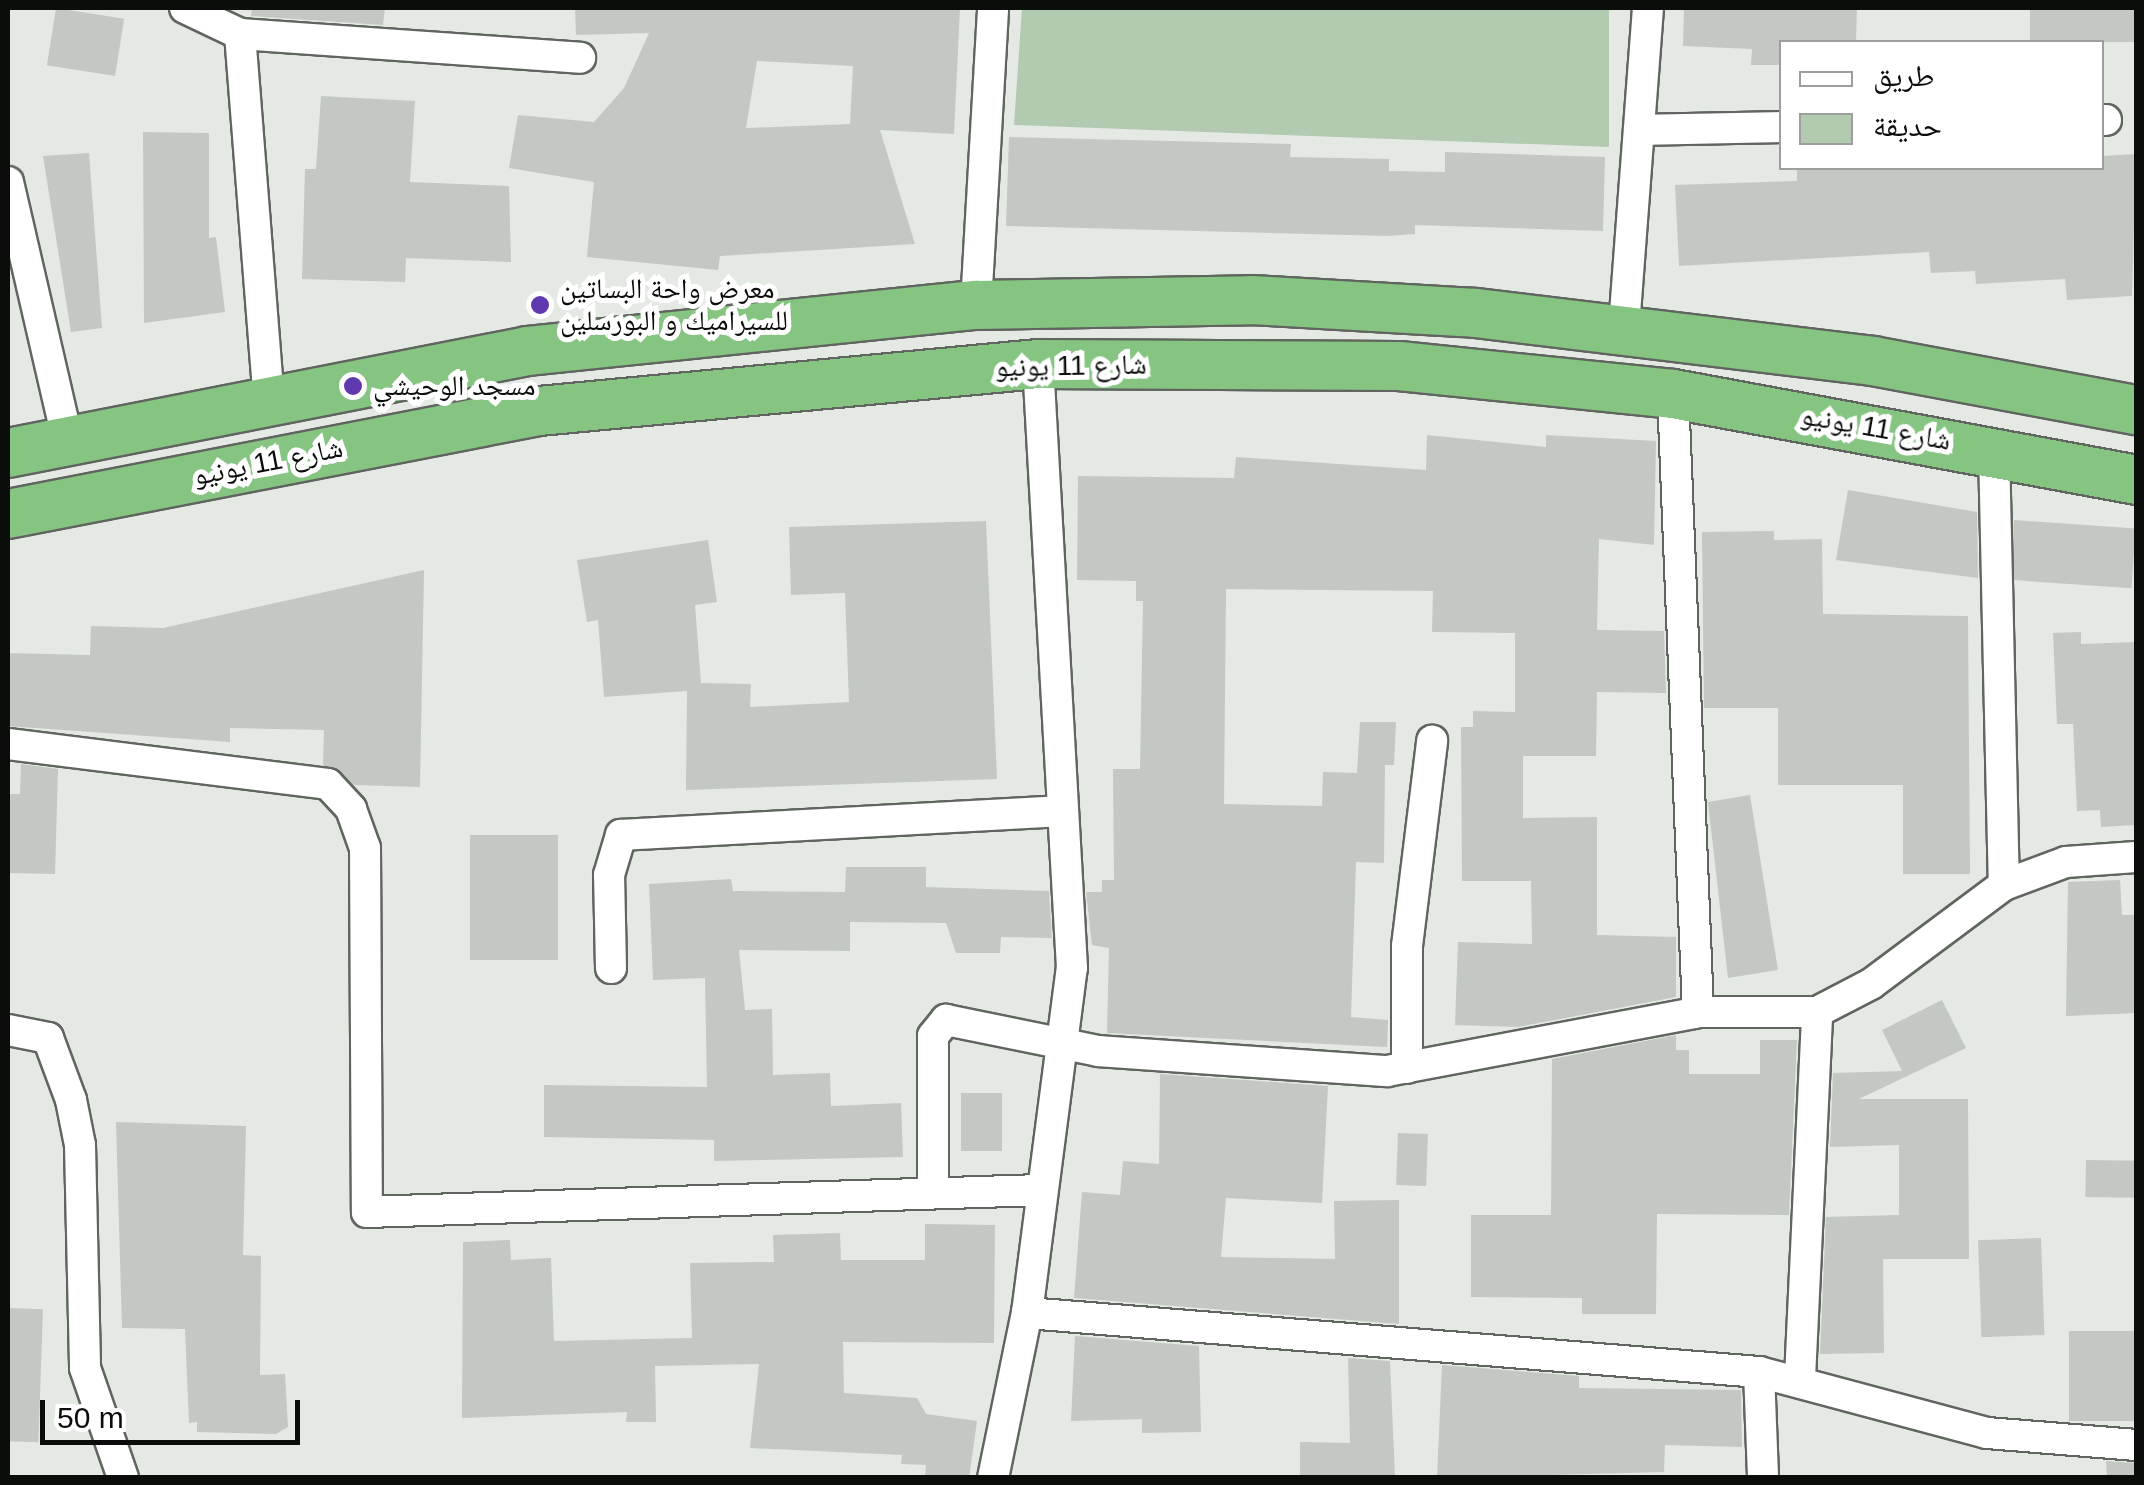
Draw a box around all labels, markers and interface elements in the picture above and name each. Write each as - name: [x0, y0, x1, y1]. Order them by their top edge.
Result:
- legend: [1779, 40, 2104, 170]
- text: طريق: [1873, 59, 1934, 92]
- text: حديقة: [1873, 109, 1942, 142]
- place label: معرض واحة البساتين للسيراميك و البورسلين: [560, 272, 788, 338]
- marker: معرض واحة البساتين للسيراميك و البورسلين: [529, 294, 551, 316]
- street label: شارع 11 يونيو: [995, 348, 1147, 384]
- place label: مسجد الوحيشي: [373, 369, 535, 403]
- marker: مسجد الوحيشي: [342, 375, 364, 397]
- street label: شارع 11 يونيو: [1799, 398, 1953, 458]
- street label: شارع 11 يونيو: [190, 431, 346, 493]
- scale bar: [45, 1380, 305, 1442]
- text: 50 m: [57, 1401, 124, 1434]

